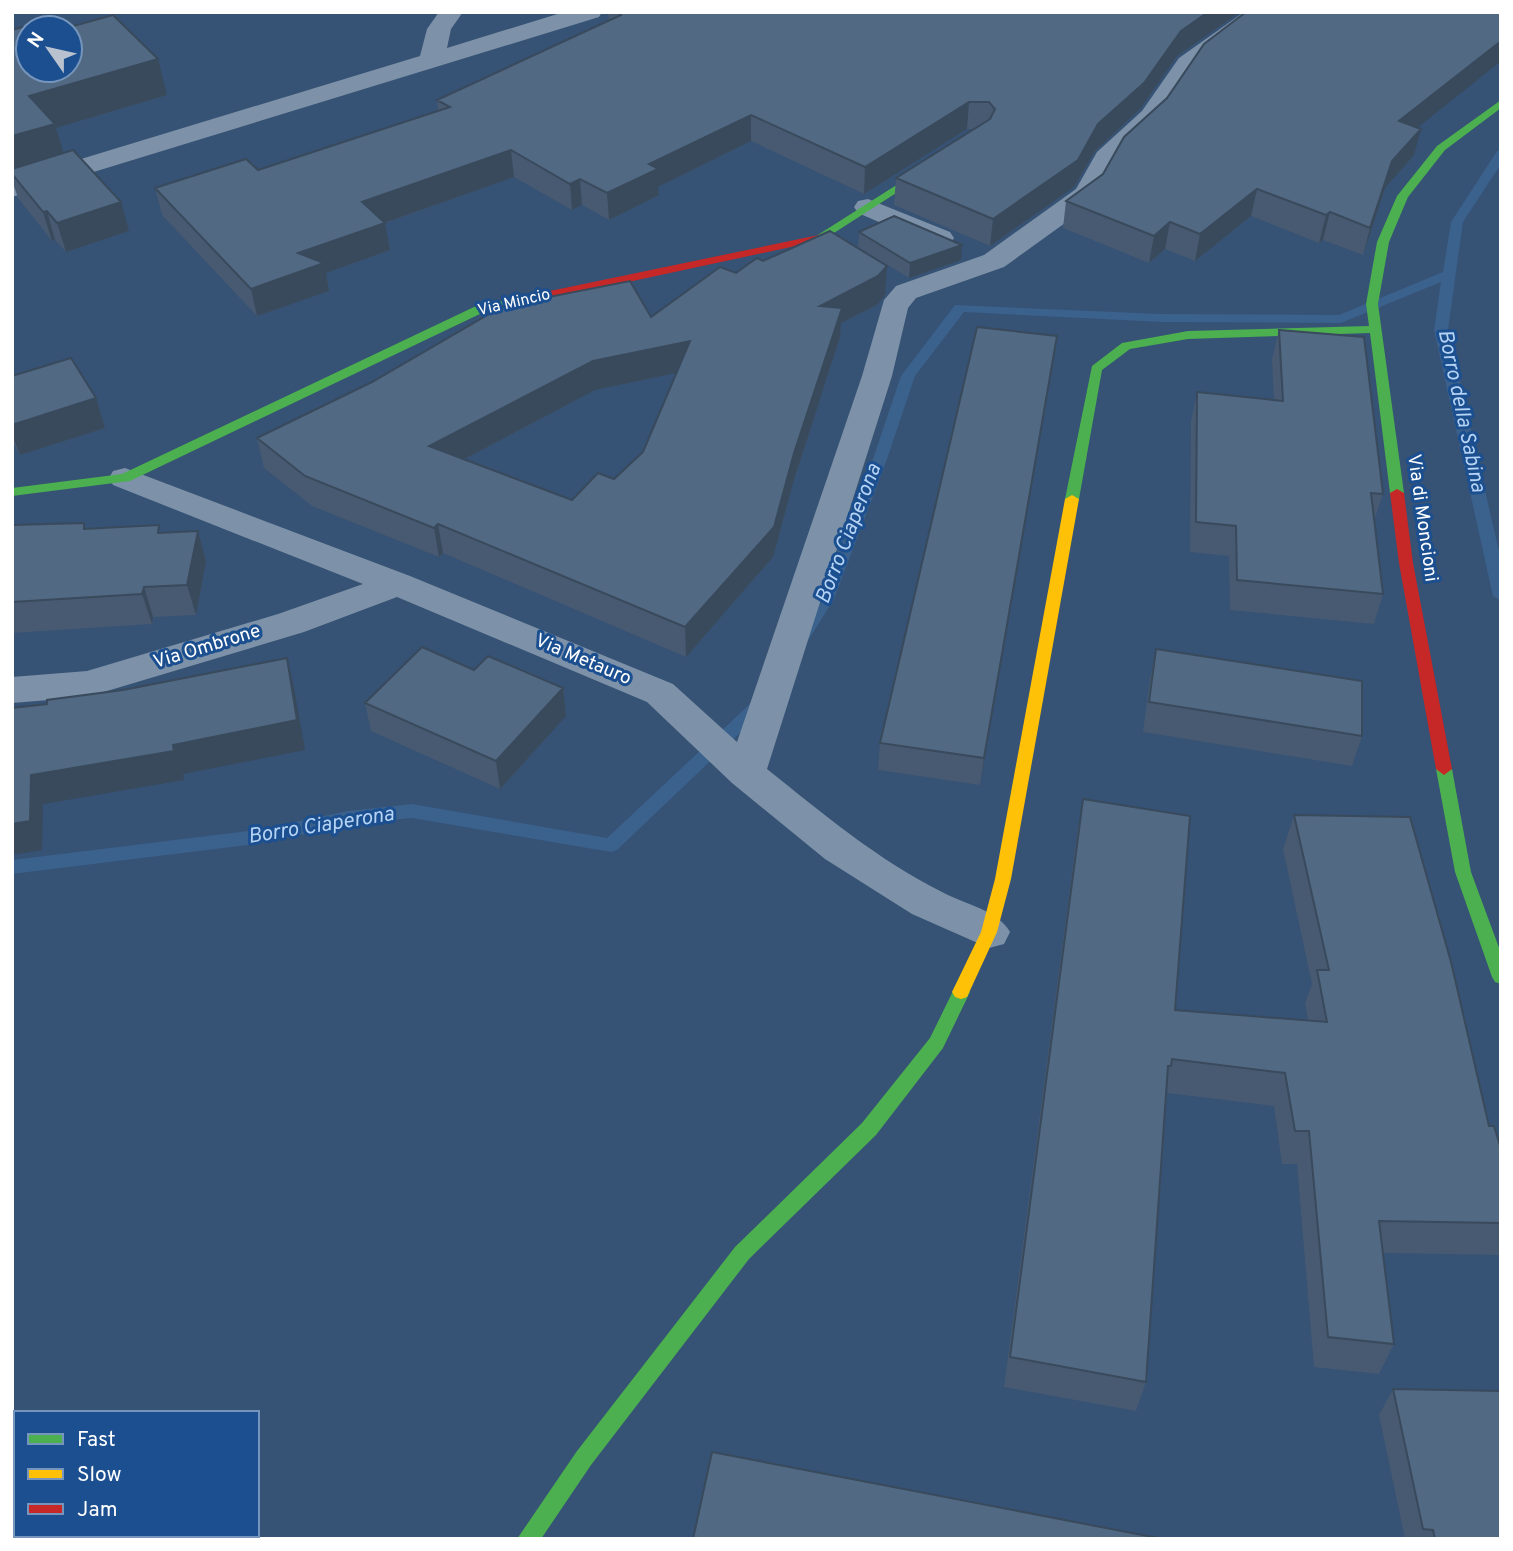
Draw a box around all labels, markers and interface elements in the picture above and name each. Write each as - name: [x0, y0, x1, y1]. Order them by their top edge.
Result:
- north arrow: [14, 14, 84, 84]
- text: N: [23, 28, 50, 53]
- street label: Via Mincio: [476, 285, 552, 321]
- water label: Borro della Sabina: [1431, 327, 1491, 495]
- street label: Via di Moncioni: [1401, 453, 1443, 583]
- water label: Borro Ciaperona: [810, 460, 888, 608]
- street label: Via Ombrone: [150, 619, 264, 675]
- street label: Via Metauro: [531, 629, 635, 691]
- water label: Borro Ciaperona: [246, 801, 396, 851]
- legend: [14, 1411, 259, 1537]
- text: Fast: [77, 1427, 116, 1454]
- text: Slow: [77, 1462, 122, 1489]
- text: Jam: [77, 1497, 118, 1524]

